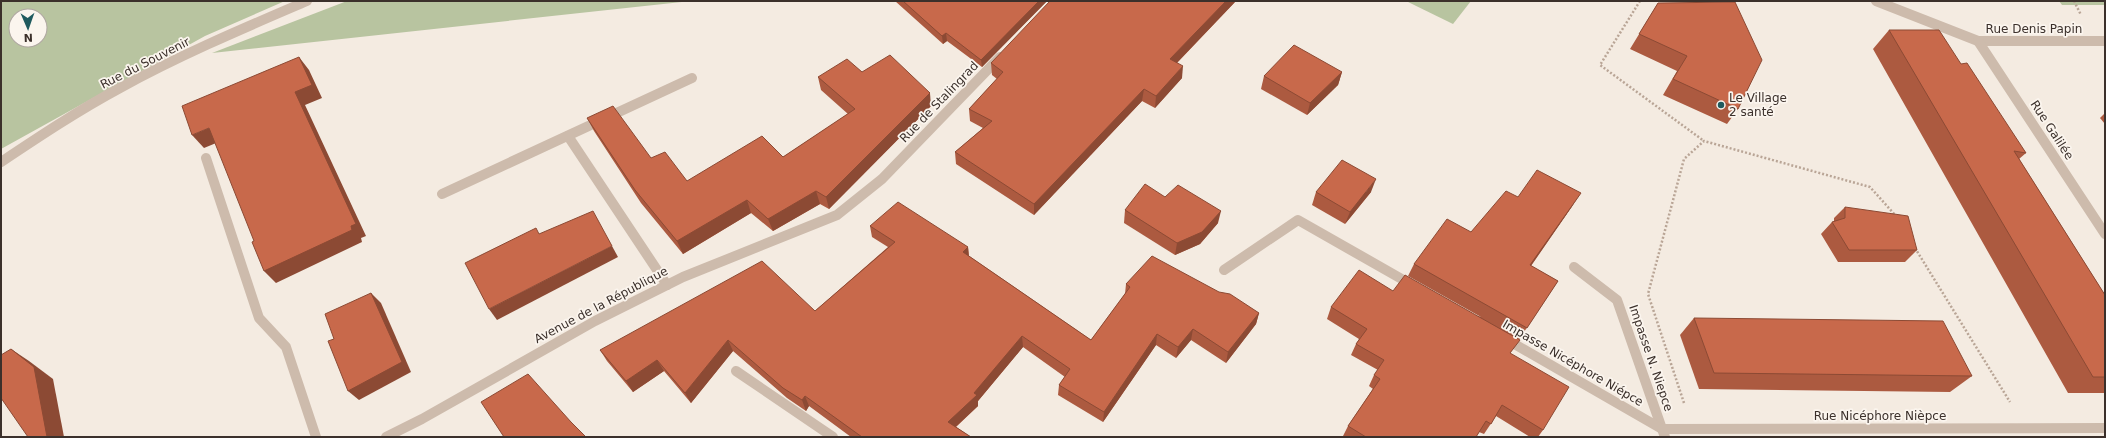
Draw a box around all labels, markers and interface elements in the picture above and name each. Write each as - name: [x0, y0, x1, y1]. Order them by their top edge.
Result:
- north arrow: [8, 8, 48, 48]
- street label: Rue Denis Papin: [1986, 22, 2082, 36]
- text: N: [23, 31, 33, 44]
- street label: Rue du Souvenir: [98, 34, 192, 92]
- street label: Rue de Stalingrad: [897, 59, 981, 145]
- place label: Le Village 2 santé: [1729, 91, 1787, 119]
- street label: Rue Galilée: [2028, 98, 2076, 162]
- marker: Le Village 2 santé: [1716, 100, 1726, 110]
- street label: Avenue de la République: [532, 264, 670, 346]
- street label: Impasse N. Niepce: [1626, 303, 1676, 413]
- street label: Impasse Nicéphore Niépce: [1500, 317, 1646, 409]
- street label: Rue Nicéphore Nièpce: [1814, 409, 1946, 423]

